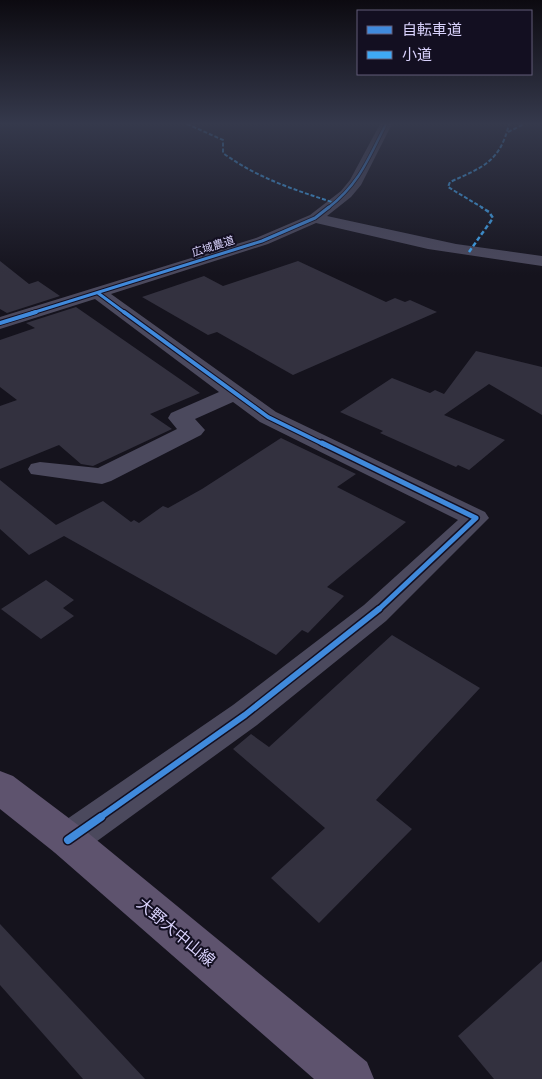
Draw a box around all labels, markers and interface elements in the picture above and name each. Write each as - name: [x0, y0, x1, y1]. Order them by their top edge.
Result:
- legend: [357, 10, 532, 75]
- text: 自転車道: [402, 21, 462, 38]
- text: 小道: [402, 46, 432, 63]
- street label: 広域農道: [190, 233, 236, 259]
- street label: 大野大中山線: [134, 895, 218, 969]

